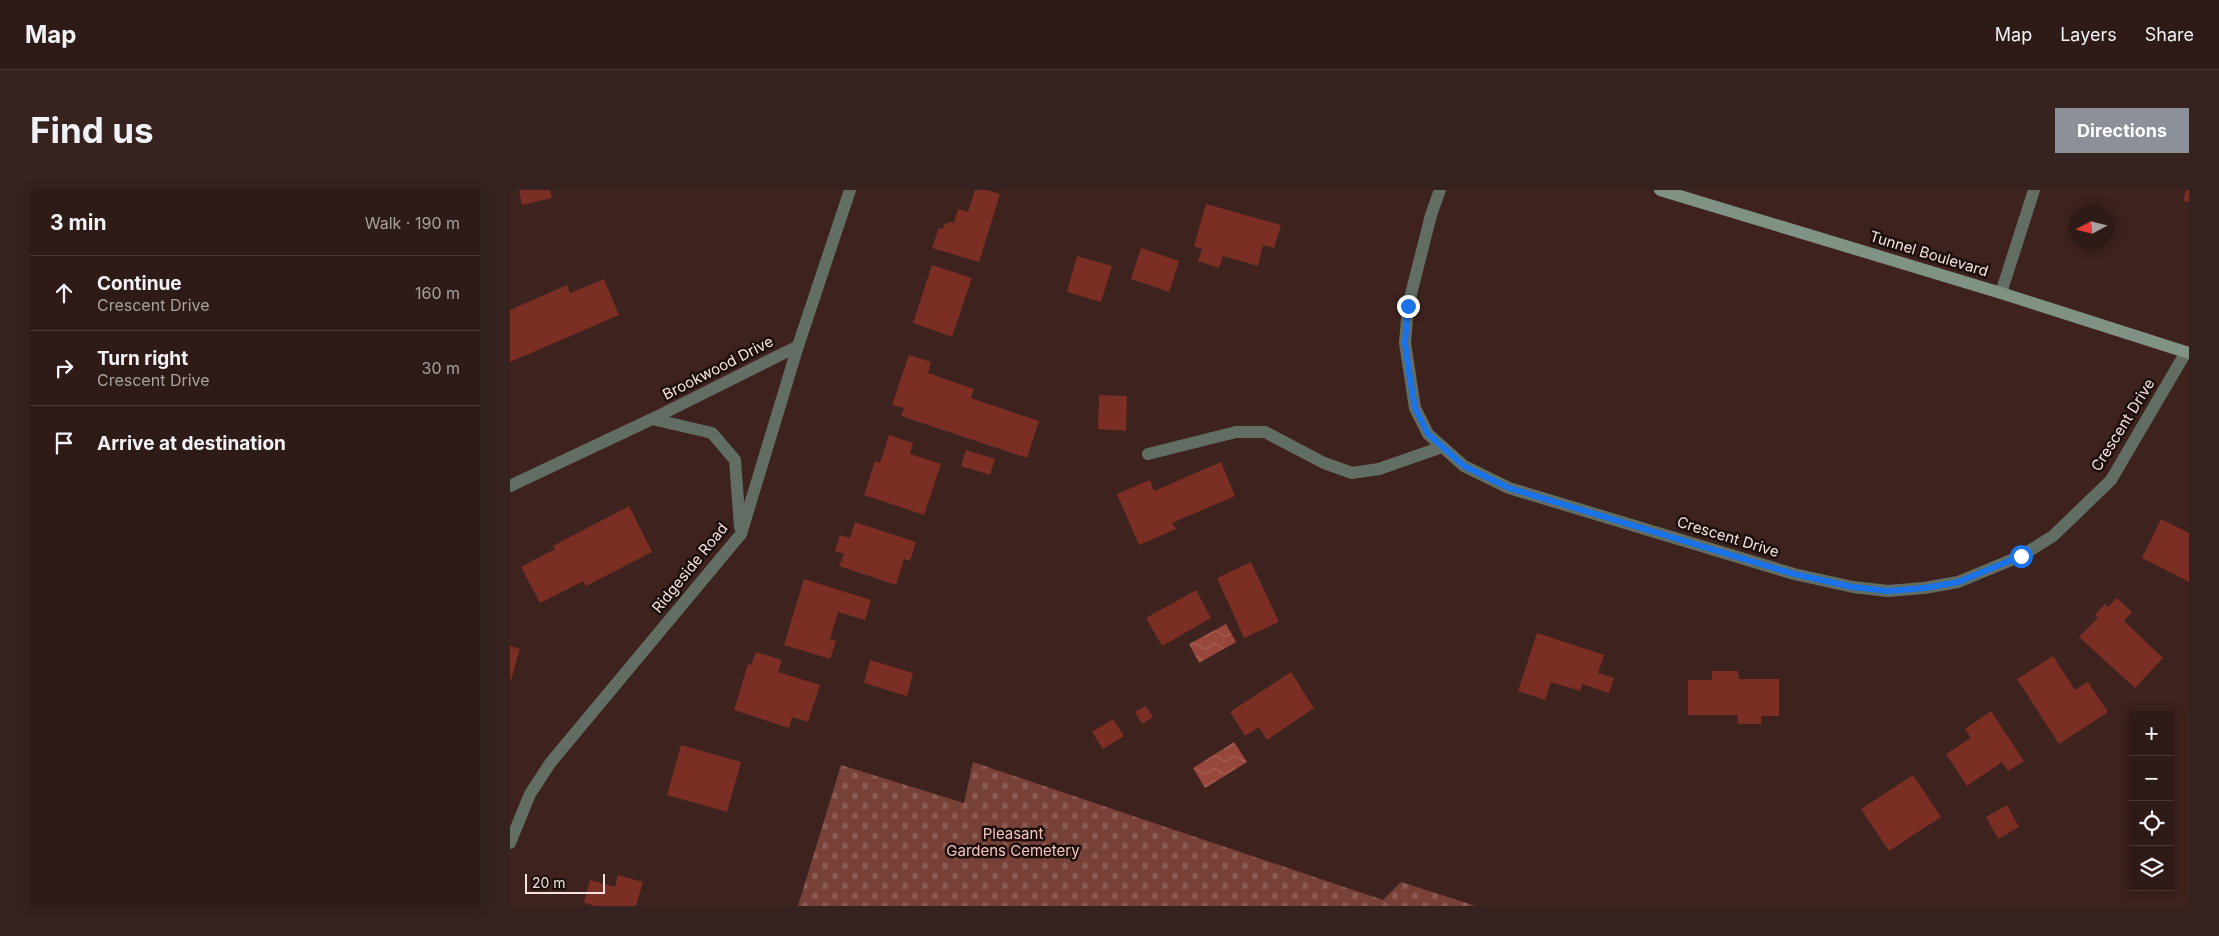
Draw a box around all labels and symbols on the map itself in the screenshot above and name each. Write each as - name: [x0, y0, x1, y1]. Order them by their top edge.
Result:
- north arrow: [2069, 205, 2114, 250]
- street label: Tunnel Boulevard: [1868, 226, 1991, 281]
- route end: [1397, 295, 1420, 318]
- street label: Brookwood Drive: [659, 331, 776, 404]
- street label: Crescent Drive: [2087, 375, 2159, 475]
- street label: Crescent Drive: [1675, 512, 1781, 561]
- street label: Ridgeside Road: [648, 519, 732, 617]
- route start: [2010, 545, 2033, 568]
- park label: Pleasant Gardens Cemetery: [946, 824, 1080, 860]
- scale bar: [525, 871, 605, 894]

